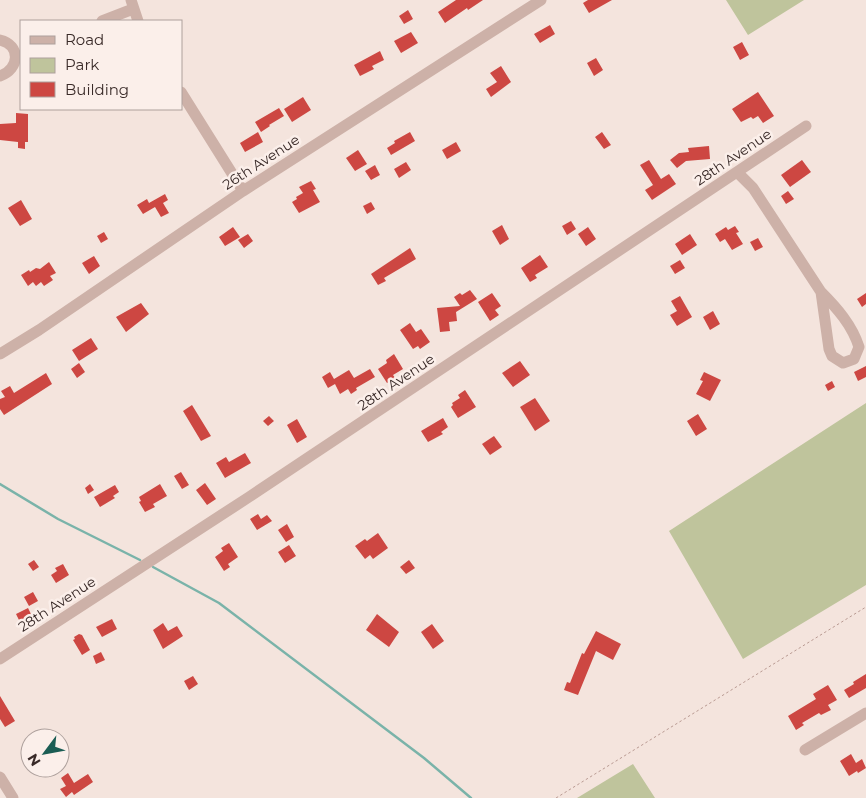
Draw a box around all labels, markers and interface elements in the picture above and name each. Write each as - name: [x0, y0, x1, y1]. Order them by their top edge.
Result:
- legend: [20, 20, 182, 110]
- text: Road: [65, 30, 104, 49]
- text: Park: [65, 55, 99, 74]
- text: Building: [65, 80, 129, 99]
- street label: 28th Avenue: [691, 125, 775, 189]
- street label: 26th Avenue: [219, 130, 303, 194]
- street label: 28th Avenue: [354, 350, 438, 414]
- street label: 28th Avenue: [15, 572, 99, 636]
- north arrow: [20, 728, 70, 778]
- text: N: [23, 750, 45, 769]

